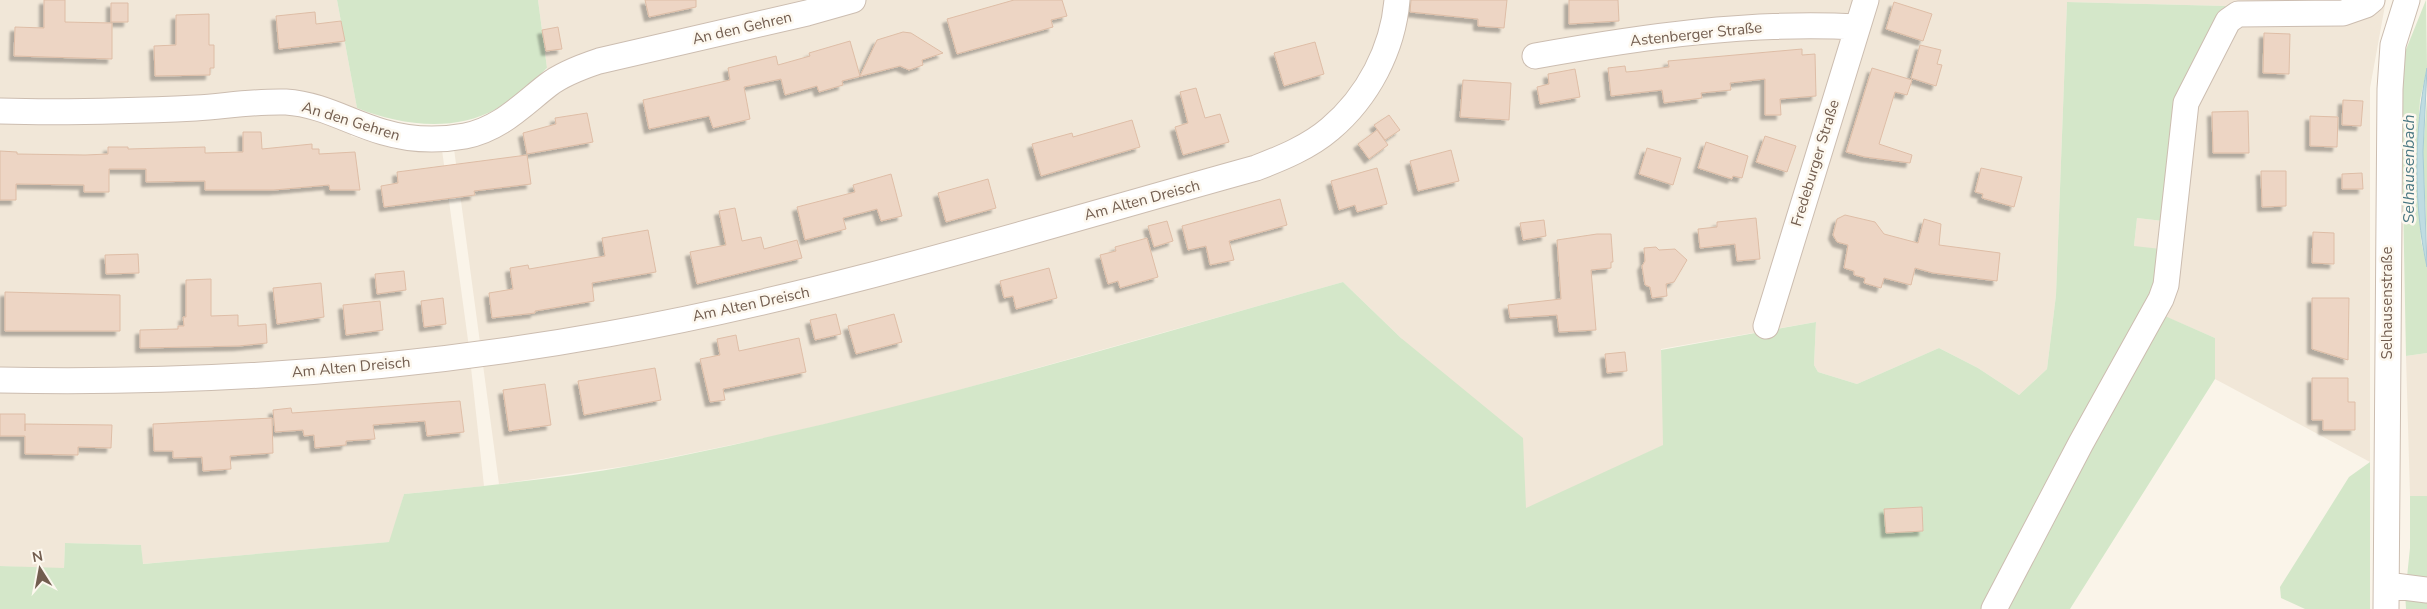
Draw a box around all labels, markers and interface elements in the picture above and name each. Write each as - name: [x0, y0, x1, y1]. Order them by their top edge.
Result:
- street label: An den Gehren: [690, 7, 794, 49]
- street label: Astenberger Straße: [1629, 17, 1763, 51]
- street label: An den Gehren: [300, 97, 402, 145]
- street label: Fredeburger Straße: [1786, 97, 1844, 229]
- water label: Selhausenbach: [2398, 114, 2420, 224]
- street label: Am Alten Dreisch: [1082, 175, 1202, 225]
- street label: Selhausenstraße: [2377, 246, 2397, 360]
- street label: Am Alten Dreisch: [691, 282, 811, 326]
- street label: Am Alten Dreisch: [291, 352, 411, 382]
- north arrow: [15, 544, 65, 594]
- text: N: [31, 546, 45, 567]

